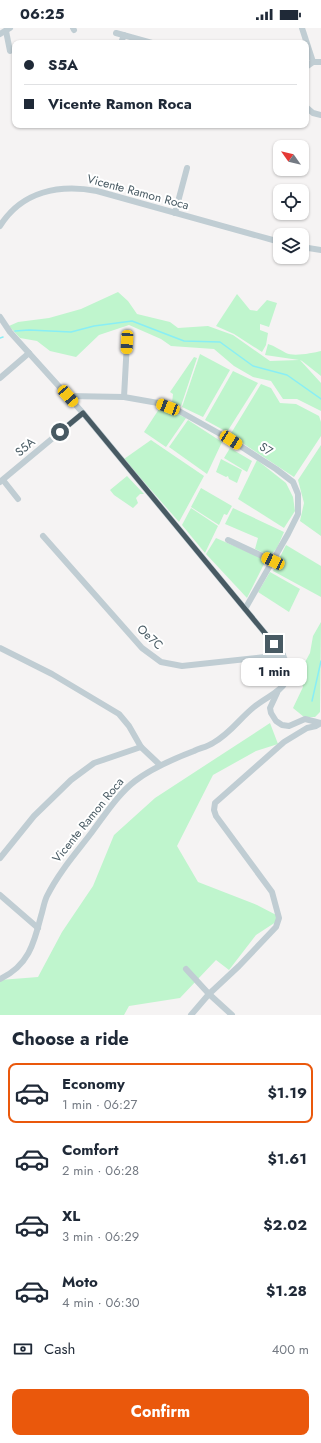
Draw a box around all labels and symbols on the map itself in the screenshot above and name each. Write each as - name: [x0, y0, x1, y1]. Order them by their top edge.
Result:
- north arrow: [273, 140, 309, 176]
- street label: Vicente Ramon Roca: [85, 170, 191, 214]
- car: [120, 330, 134, 354]
- car: [56, 383, 80, 409]
- car: [155, 397, 181, 417]
- route start: [51, 423, 69, 441]
- car: [218, 428, 244, 452]
- street label: S5A: [11, 433, 39, 461]
- street label: S7: [256, 438, 277, 460]
- car: [260, 550, 286, 572]
- street label: Oe7C: [133, 620, 167, 654]
- route end: [265, 635, 283, 653]
- callout: 1 min: [241, 658, 307, 686]
- street label: Vicente Ramon Roca: [48, 773, 128, 866]

